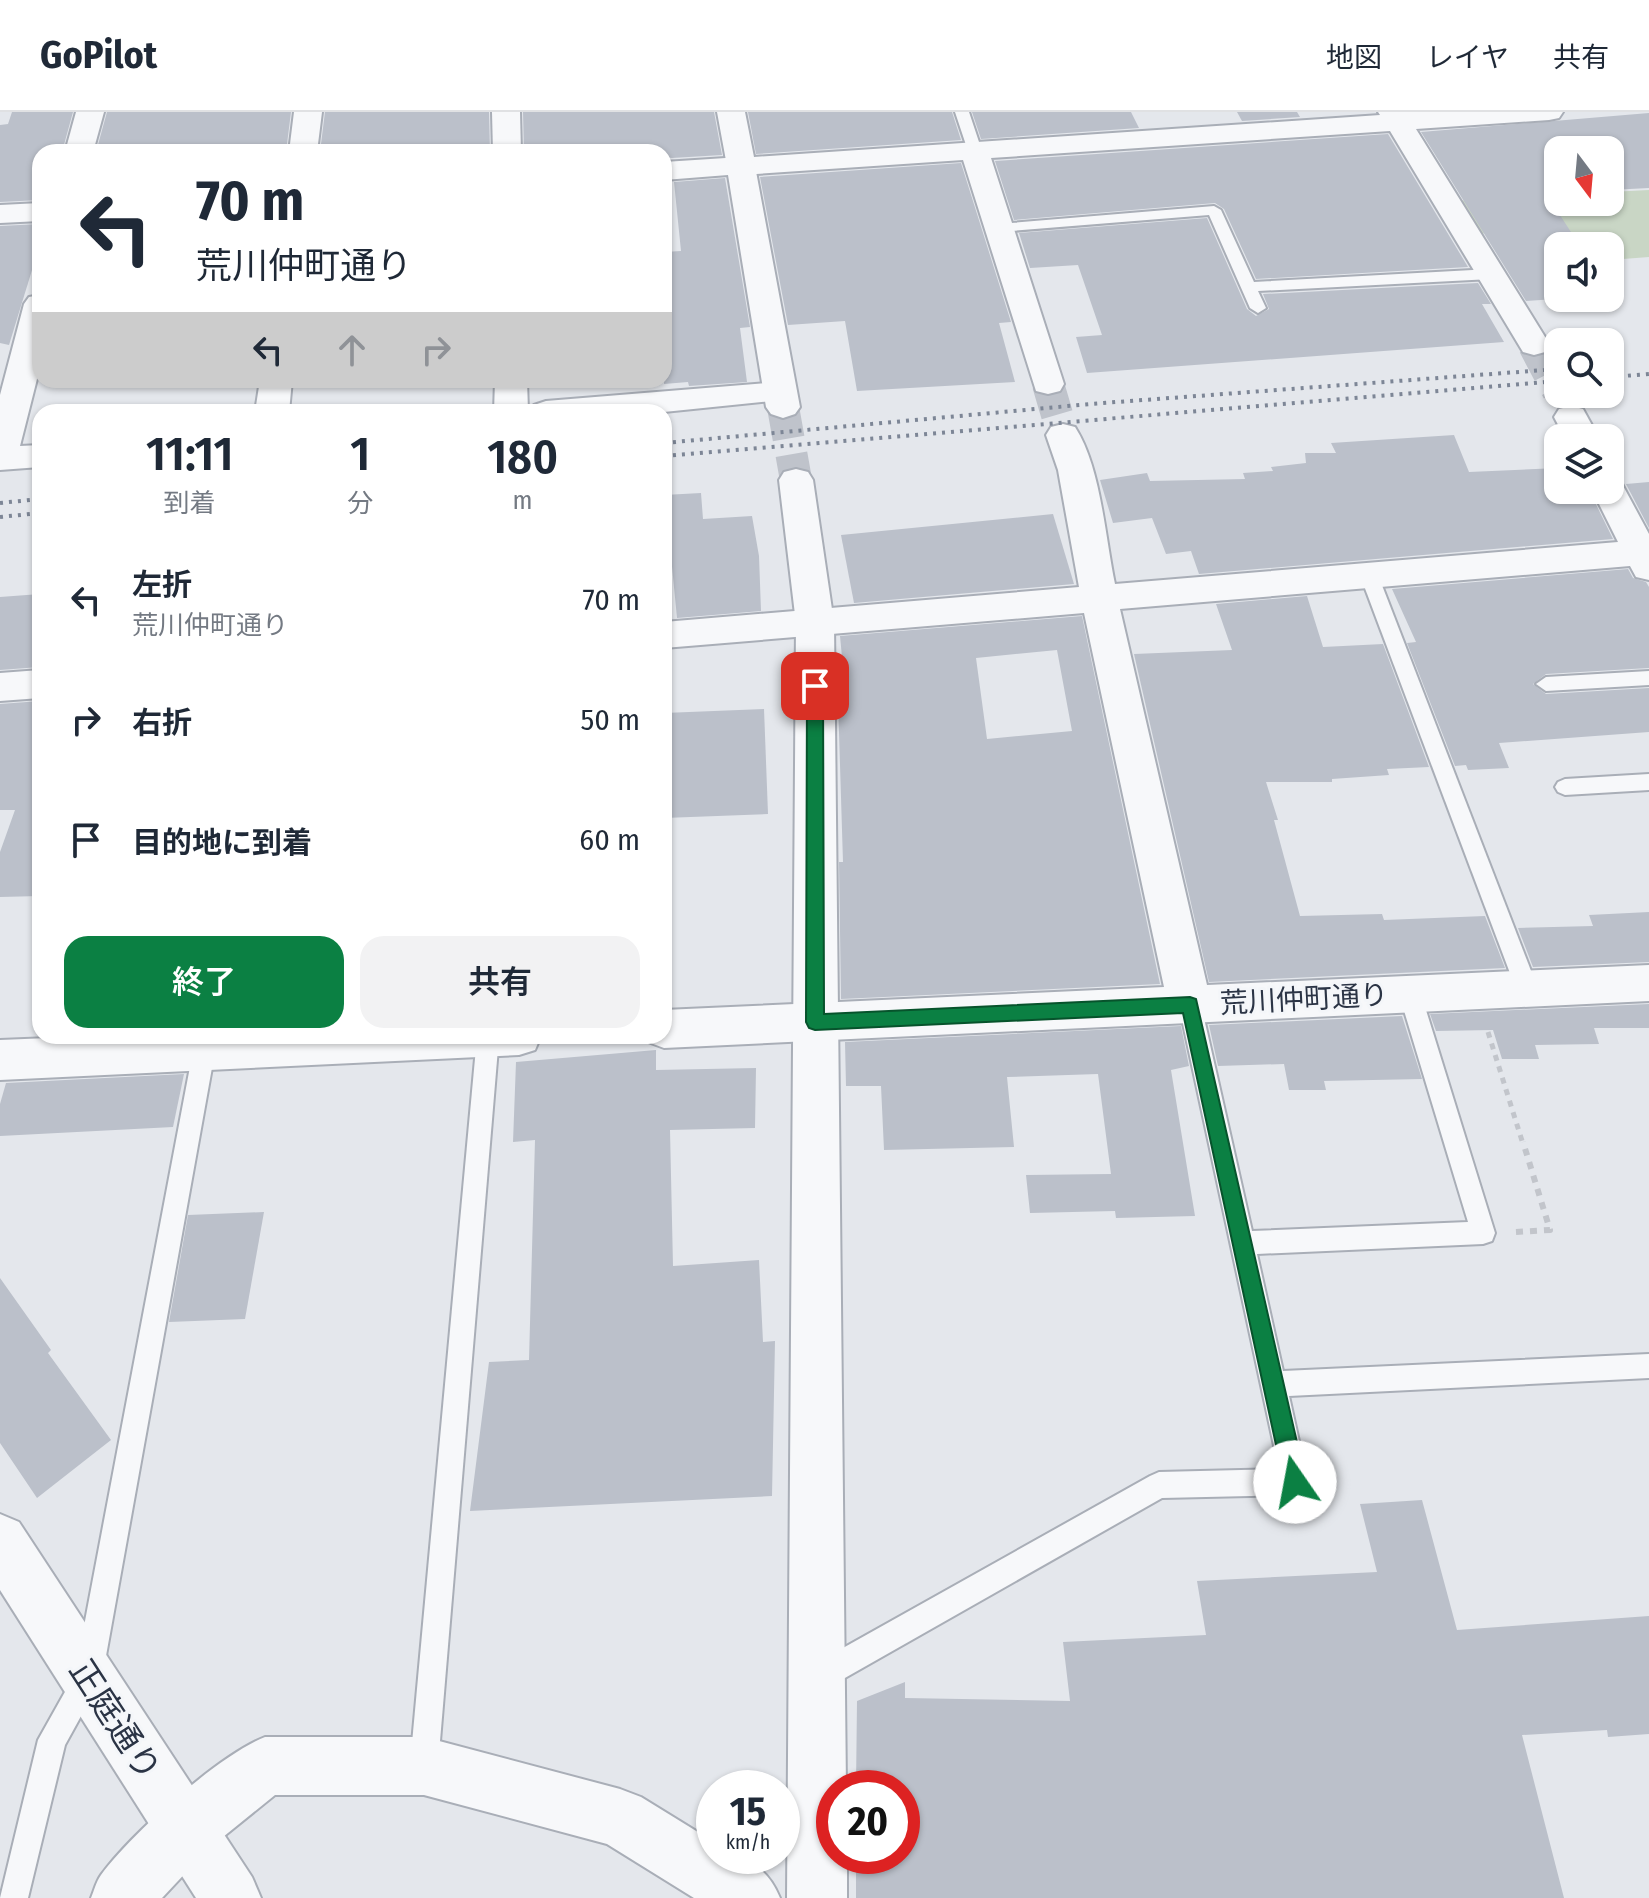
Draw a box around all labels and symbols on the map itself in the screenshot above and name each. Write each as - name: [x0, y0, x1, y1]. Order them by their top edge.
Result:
- north arrow: [1544, 136, 1624, 216]
- pin: [781, 652, 849, 720]
- street label: 荒川仲町通り: [1219, 978, 1389, 1020]
- position arrow: [1253, 1440, 1337, 1524]
- street label: 正庭通り: [61, 1652, 169, 1788]
- speed limit sign: 20: [816, 1770, 920, 1874]

